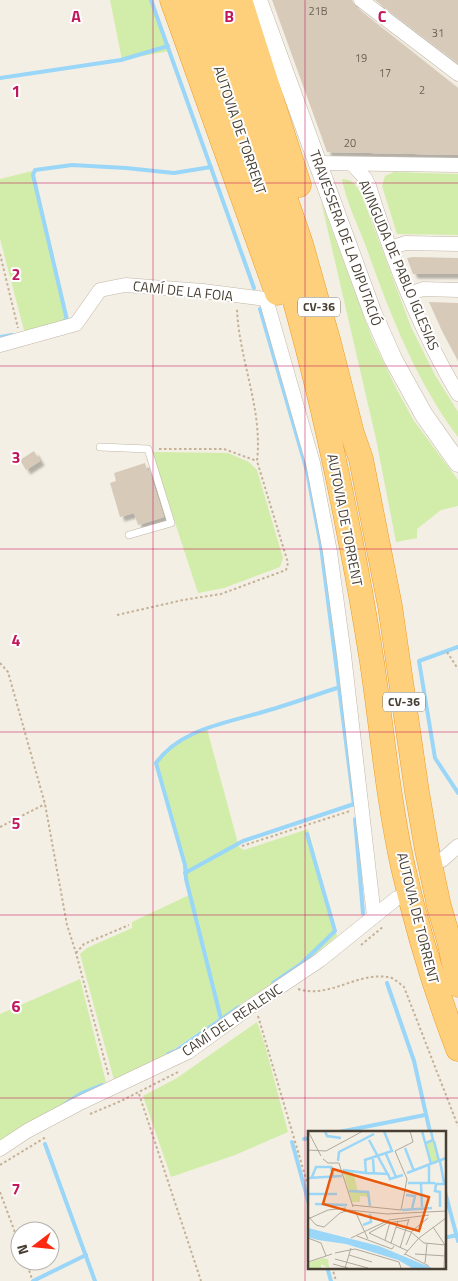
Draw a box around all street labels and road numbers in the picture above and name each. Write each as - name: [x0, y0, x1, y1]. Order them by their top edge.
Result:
- street label: AUTOVIA DE TORRENT: [209, 63, 272, 197]
- street label: TRAVESSERA DE LA DIPUTACIÓ: [305, 147, 388, 329]
- street label: AVINGUDA DE PABLO IGLESIAS: [354, 176, 445, 353]
- street label: CAMÍ DE LA FOIA: [132, 275, 235, 306]
- road number: CV-36: [298, 298, 340, 316]
- street label: AUTOVIA DE TORRENT: [322, 452, 369, 589]
- road number: CV-36: [383, 692, 425, 712]
- street label: AUTOVIA DE TORRENT: [392, 850, 445, 986]
- street label: CAMÍ DEL REALENC: [177, 978, 286, 1061]

